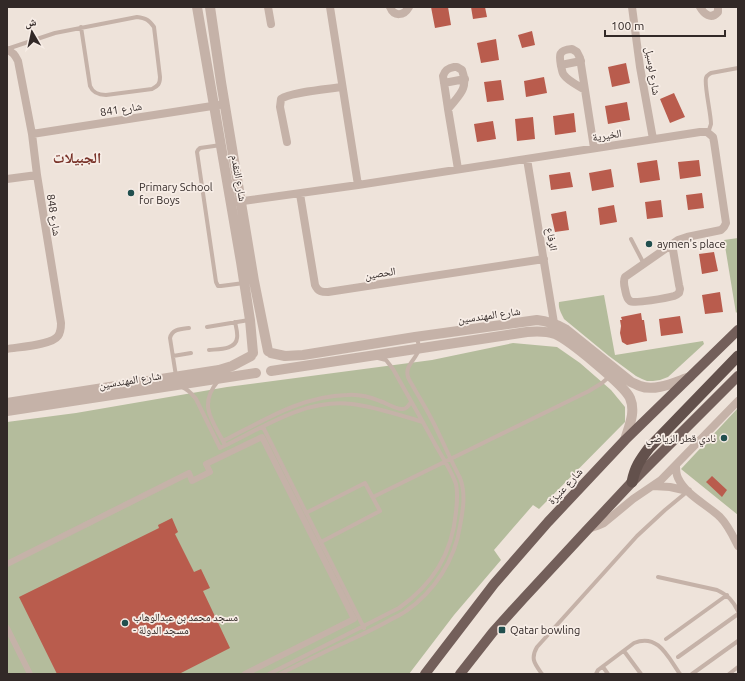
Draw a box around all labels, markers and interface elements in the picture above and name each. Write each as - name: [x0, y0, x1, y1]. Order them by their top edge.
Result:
- north arrow: [12, 12, 52, 52]
- scale bar: [605, 12, 725, 38]
- text: ش: [24, 15, 38, 31]
- text: 100 m: [611, 19, 644, 32]
- street label: شارع لوسيل: [642, 46, 663, 96]
- street label: شارع 841: [99, 100, 143, 119]
- street label: الخيرية: [592, 127, 623, 143]
- district label: الجبيلات: [53, 149, 101, 166]
- street label: شارع التقدم: [228, 154, 249, 202]
- place label: Primary School for Boys: [139, 181, 213, 206]
- marker: Primary School for Boys: [126, 188, 136, 198]
- street label: شارع 848: [44, 193, 63, 237]
- street label: الرفاع: [543, 226, 560, 252]
- place label: aymen's place: [657, 238, 726, 250]
- marker: aymen's place: [644, 239, 654, 249]
- street label: الحصين: [364, 265, 397, 282]
- street label: شارع المهندسين: [457, 305, 521, 326]
- street label: شارع المهندسين: [98, 369, 162, 392]
- place label: نادي قطر الرياضي: [646, 432, 716, 447]
- marker: نادي قطر الرياضي: [719, 433, 729, 443]
- street label: شارع عنيزة: [545, 465, 585, 507]
- place label: مسجد محمد بن عبدالوهاب - مسجد الدولة: [133, 611, 238, 636]
- marker: مسجد محمد بن عبدالوهاب - مسجد الدولة: [120, 618, 130, 628]
- place label: Qatar bowling: [510, 624, 580, 636]
- marker: Qatar bowling: [497, 625, 507, 635]

